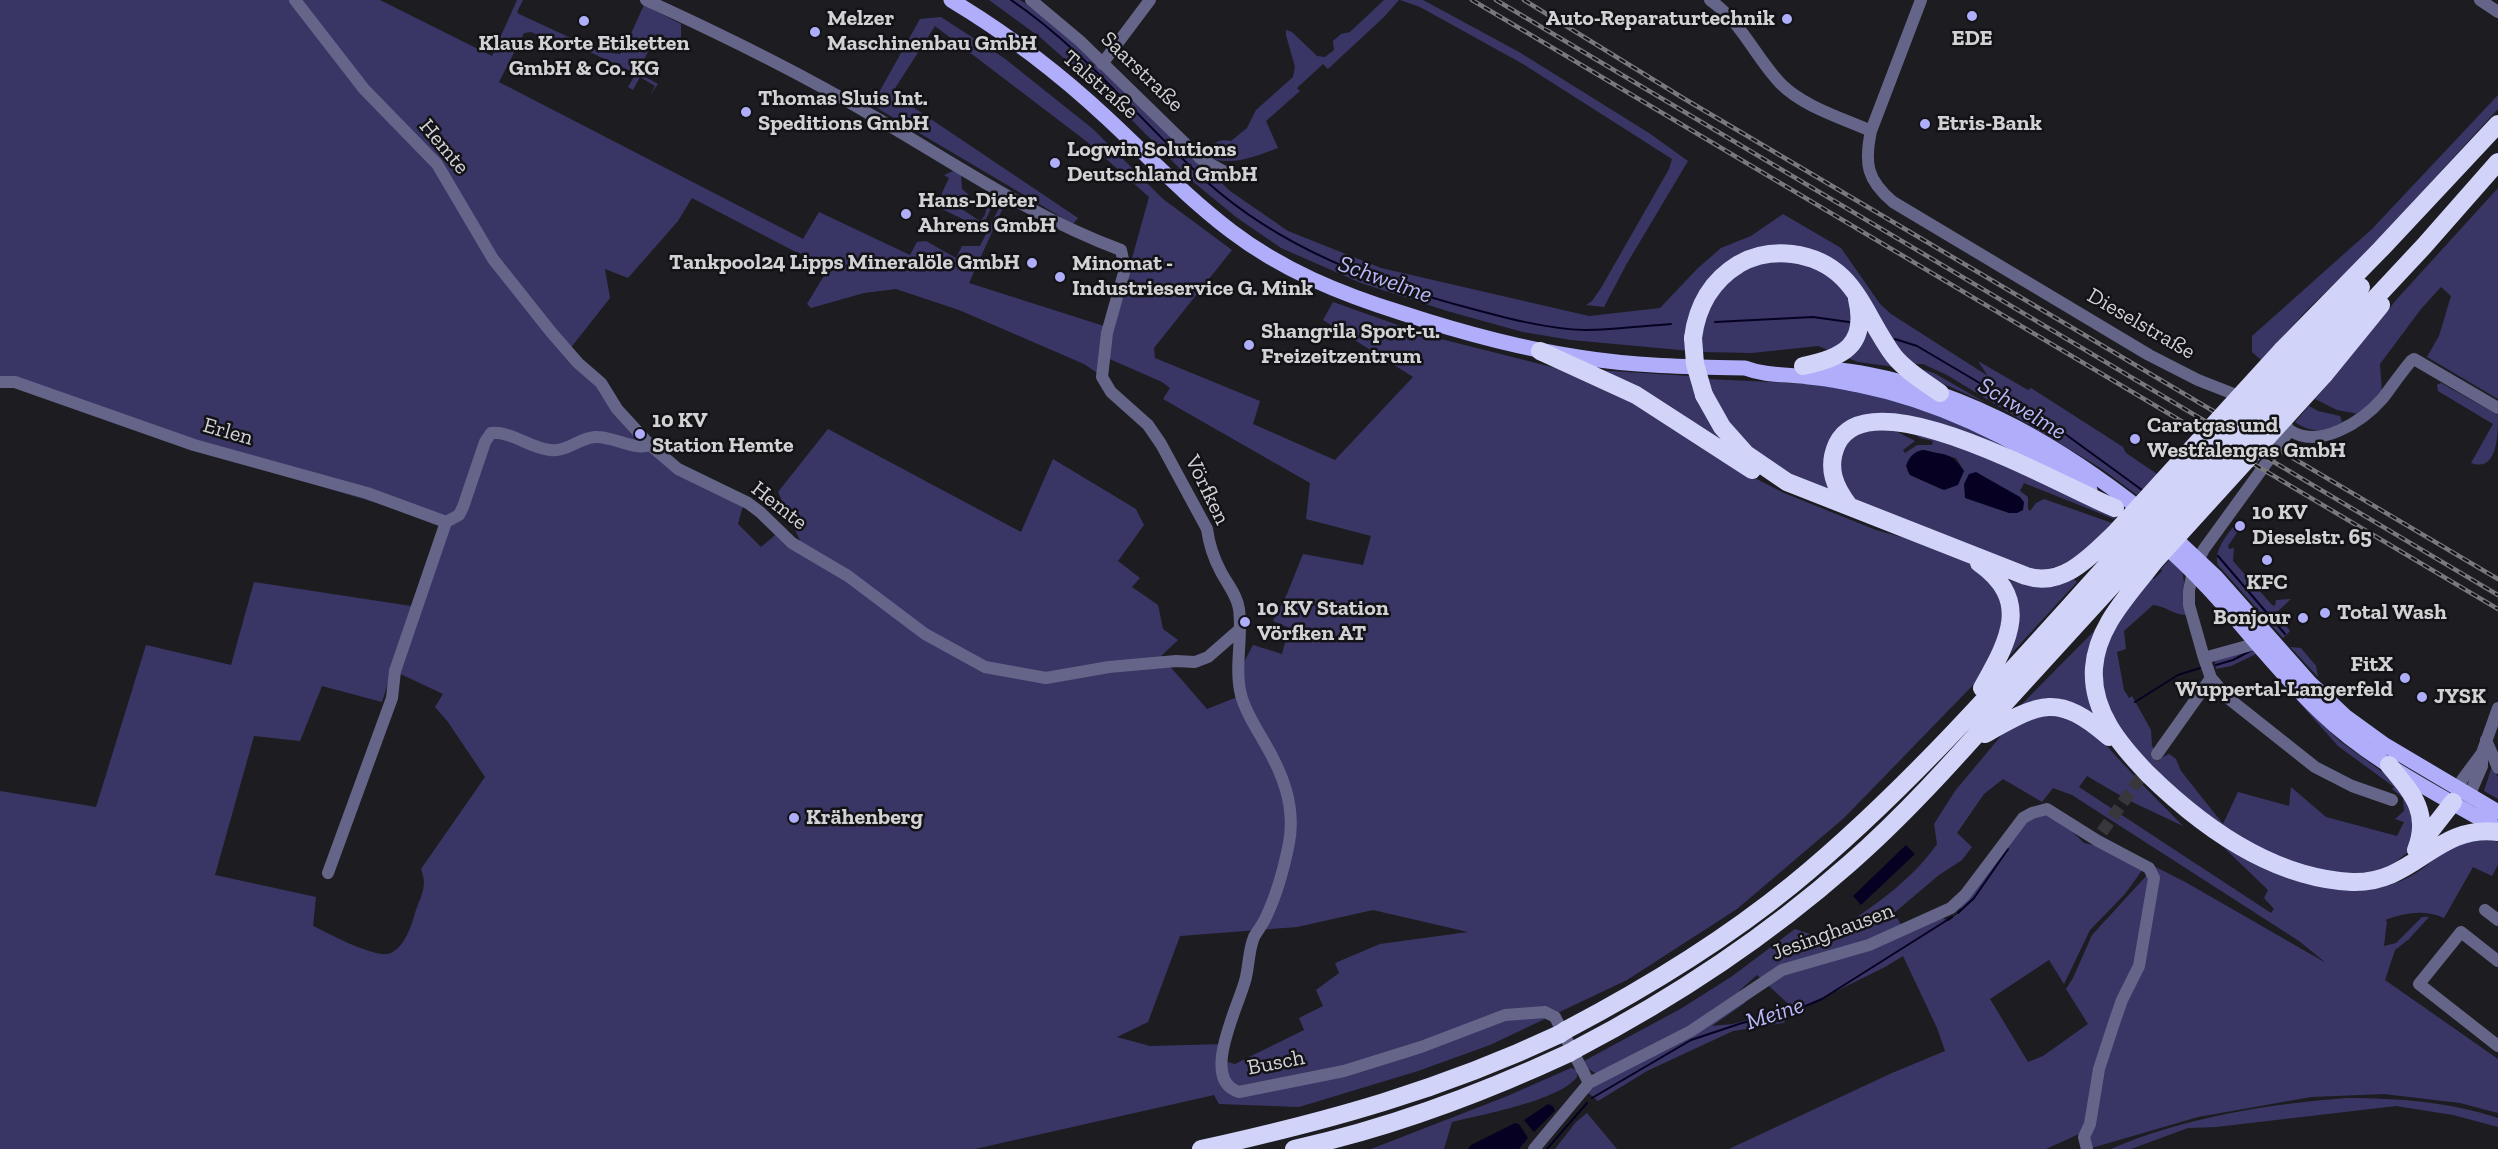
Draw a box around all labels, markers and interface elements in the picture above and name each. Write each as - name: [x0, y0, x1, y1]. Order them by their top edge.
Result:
- place label: Melzer Maschinenbau GmbH: [827, 6, 1037, 57]
- place label: Auto-Reparaturtechnik: [1546, 6, 1775, 32]
- marker: EDE: [1965, 9, 1979, 23]
- marker: Auto-Reparaturtechnik: [1780, 12, 1794, 26]
- marker: Klaus Korte Etiketten GmbH & Co. KG: [577, 14, 591, 28]
- marker: Melzer Maschinenbau GmbH: [808, 25, 822, 39]
- street label: Saarstraße: [1095, 26, 1189, 118]
- place label: EDE: [1951, 26, 1993, 52]
- place label: Klaus Korte Etiketten GmbH & Co. KG: [479, 31, 689, 82]
- street label: Talstraße: [1057, 45, 1143, 125]
- place label: Thomas Sluis Int. Speditions GmbH: [758, 86, 929, 138]
- marker: Thomas Sluis Int. Speditions GmbH: [739, 105, 753, 119]
- place label: Etris-Bank: [1937, 111, 2042, 137]
- street label: Hemte: [413, 114, 475, 180]
- marker: Etris-Bank: [1918, 117, 1932, 131]
- place label: Logwin Solutions Deutschland GmbH: [1067, 137, 1258, 188]
- marker: Logwin Solutions Deutschland GmbH: [1048, 156, 1062, 170]
- place label: Hans-Dieter Ahrens GmbH: [918, 188, 1056, 240]
- marker: Hans-Dieter Ahrens GmbH: [899, 207, 913, 221]
- place label: Tankpool24 Lipps Mineralöle GmbH: [669, 250, 1020, 276]
- water label: Schwelme: [1334, 250, 1436, 310]
- place label: Minomat - Industrieservice G. Mink: [1072, 251, 1313, 302]
- marker: Tankpool24 Lipps Mineralöle GmbH: [1025, 256, 1039, 270]
- marker: Minomat - Industrieservice G. Mink: [1053, 270, 1067, 284]
- street label: Dieselstraße: [2082, 283, 2200, 365]
- place label: Shangrila Sport-u. Freizeitzentrum: [1261, 319, 1440, 370]
- marker: Shangrila Sport-u. Freizeitzentrum: [1242, 338, 1256, 352]
- water label: Schwelme: [1973, 372, 2071, 446]
- place label: 10 KV Station Hemte: [652, 408, 794, 460]
- street label: Erlen: [200, 412, 256, 452]
- place label: Caratgas und Westfalengas GmbH: [2147, 413, 2346, 464]
- marker: 10 KV Station Hemte: [633, 427, 647, 441]
- marker: Caratgas und Westfalengas GmbH: [2128, 432, 2142, 446]
- street label: Vörfken: [1179, 451, 1235, 529]
- street label: Hemte: [746, 476, 812, 536]
- place label: 10 KV Dieselstr. 65: [2252, 500, 2372, 552]
- marker: 10 KV Dieselstr. 65: [2233, 519, 2247, 533]
- marker: KFC: [2260, 553, 2274, 567]
- place label: KFC: [2246, 570, 2288, 596]
- place label: 10 KV Station Vörfken AT: [1257, 596, 1389, 648]
- place label: Total Wash: [2337, 600, 2447, 626]
- place label: Bonjour: [2213, 605, 2291, 631]
- marker: Total Wash: [2318, 606, 2332, 620]
- marker: Bonjour: [2296, 611, 2310, 625]
- marker: 10 KV Station Vörfken AT: [1238, 615, 1252, 629]
- place label: FitX Wuppertal-Langerfeld: [2175, 652, 2393, 704]
- marker: FitX Wuppertal-Langerfeld: [2398, 671, 2412, 685]
- place label: JYSK: [2434, 684, 2486, 710]
- marker: JYSK: [2415, 690, 2429, 704]
- place label: Krähenberg: [806, 805, 923, 831]
- marker: Krähenberg: [787, 811, 801, 825]
- street label: Jesinghausen: [1768, 898, 1898, 966]
- water label: Meine: [1742, 991, 1808, 1037]
- street label: Busch: [1245, 1045, 1307, 1081]

